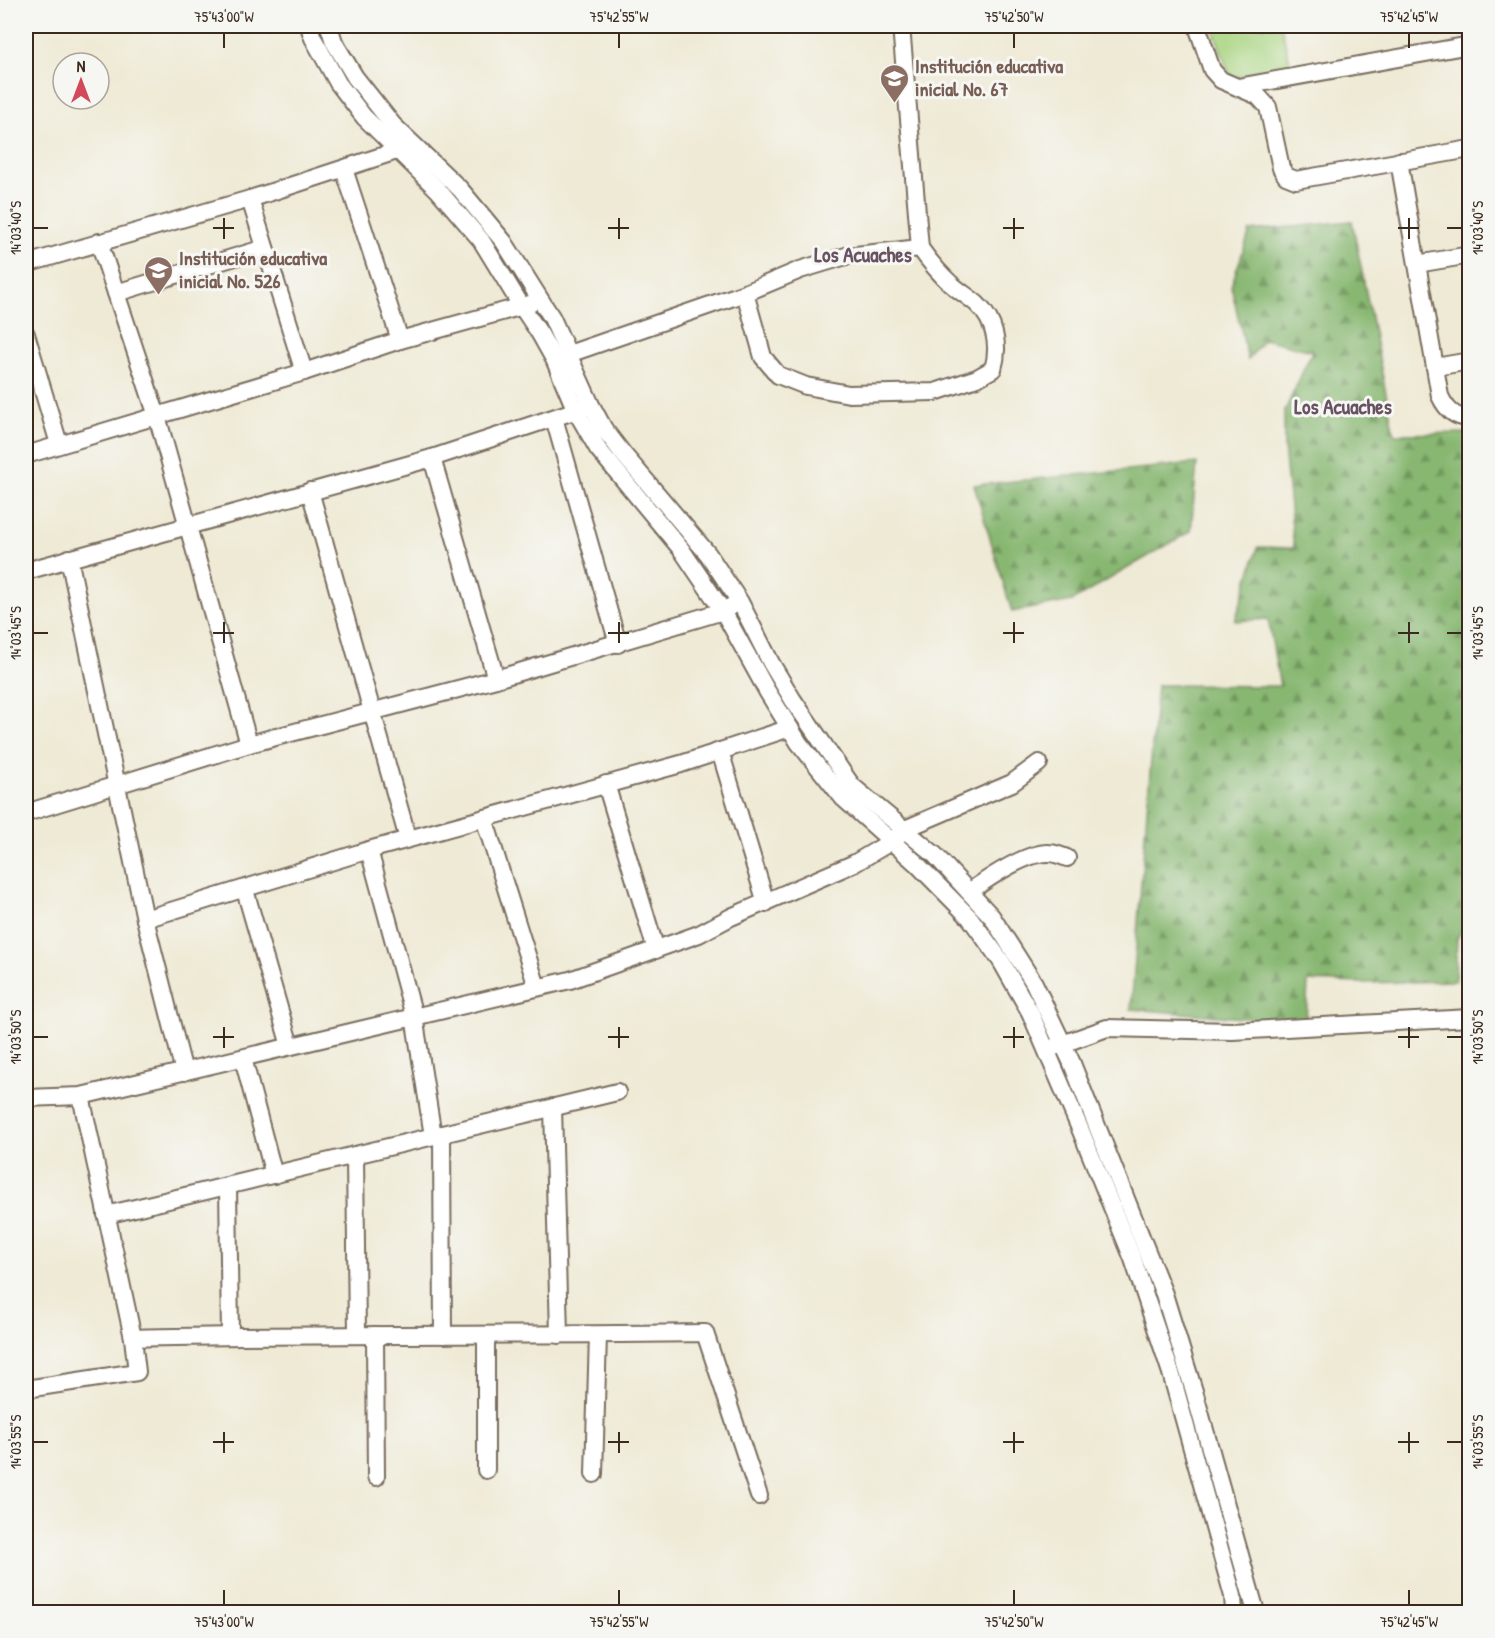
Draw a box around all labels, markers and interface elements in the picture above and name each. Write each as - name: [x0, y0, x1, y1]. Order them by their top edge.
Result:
- text: 75°43'00"W: [194, 6, 254, 27]
- text: 75°42'55"W: [590, 6, 649, 27]
- text: 75°42'50"W: [984, 6, 1044, 27]
- text: 75°42'45"W: [1380, 6, 1439, 27]
- north arrow: [51, 51, 111, 111]
- place label: Institución educativa inicial No. 67: [915, 52, 1063, 102]
- text: N: [77, 55, 86, 77]
- school or university icon: Institución educativa inicial No. 67: [878, 62, 910, 104]
- text: 14°03'40"S: [5, 201, 26, 255]
- text: 14°03'40"S: [1467, 201, 1488, 255]
- district label: Los Acuaches: [814, 240, 912, 269]
- place label: Institución educativa inicial No. 526: [179, 244, 327, 294]
- school or university icon: Institución educativa inicial No. 526: [142, 254, 174, 296]
- district label: Los Acuaches: [1294, 392, 1392, 421]
- text: 14°03'45"S: [5, 606, 26, 660]
- text: 14°03'45"S: [1467, 606, 1488, 660]
- text: 14°03'50"S: [5, 1009, 26, 1064]
- text: 14°03'50"S: [1467, 1009, 1488, 1064]
- text: 14°03'55"S: [5, 1415, 26, 1469]
- text: 14°03'55"S: [1467, 1415, 1488, 1469]
- text: 75°43'00"W: [194, 1611, 254, 1632]
- text: 75°42'55"W: [590, 1611, 649, 1632]
- text: 75°42'50"W: [984, 1611, 1044, 1632]
- text: 75°42'45"W: [1380, 1611, 1439, 1632]

